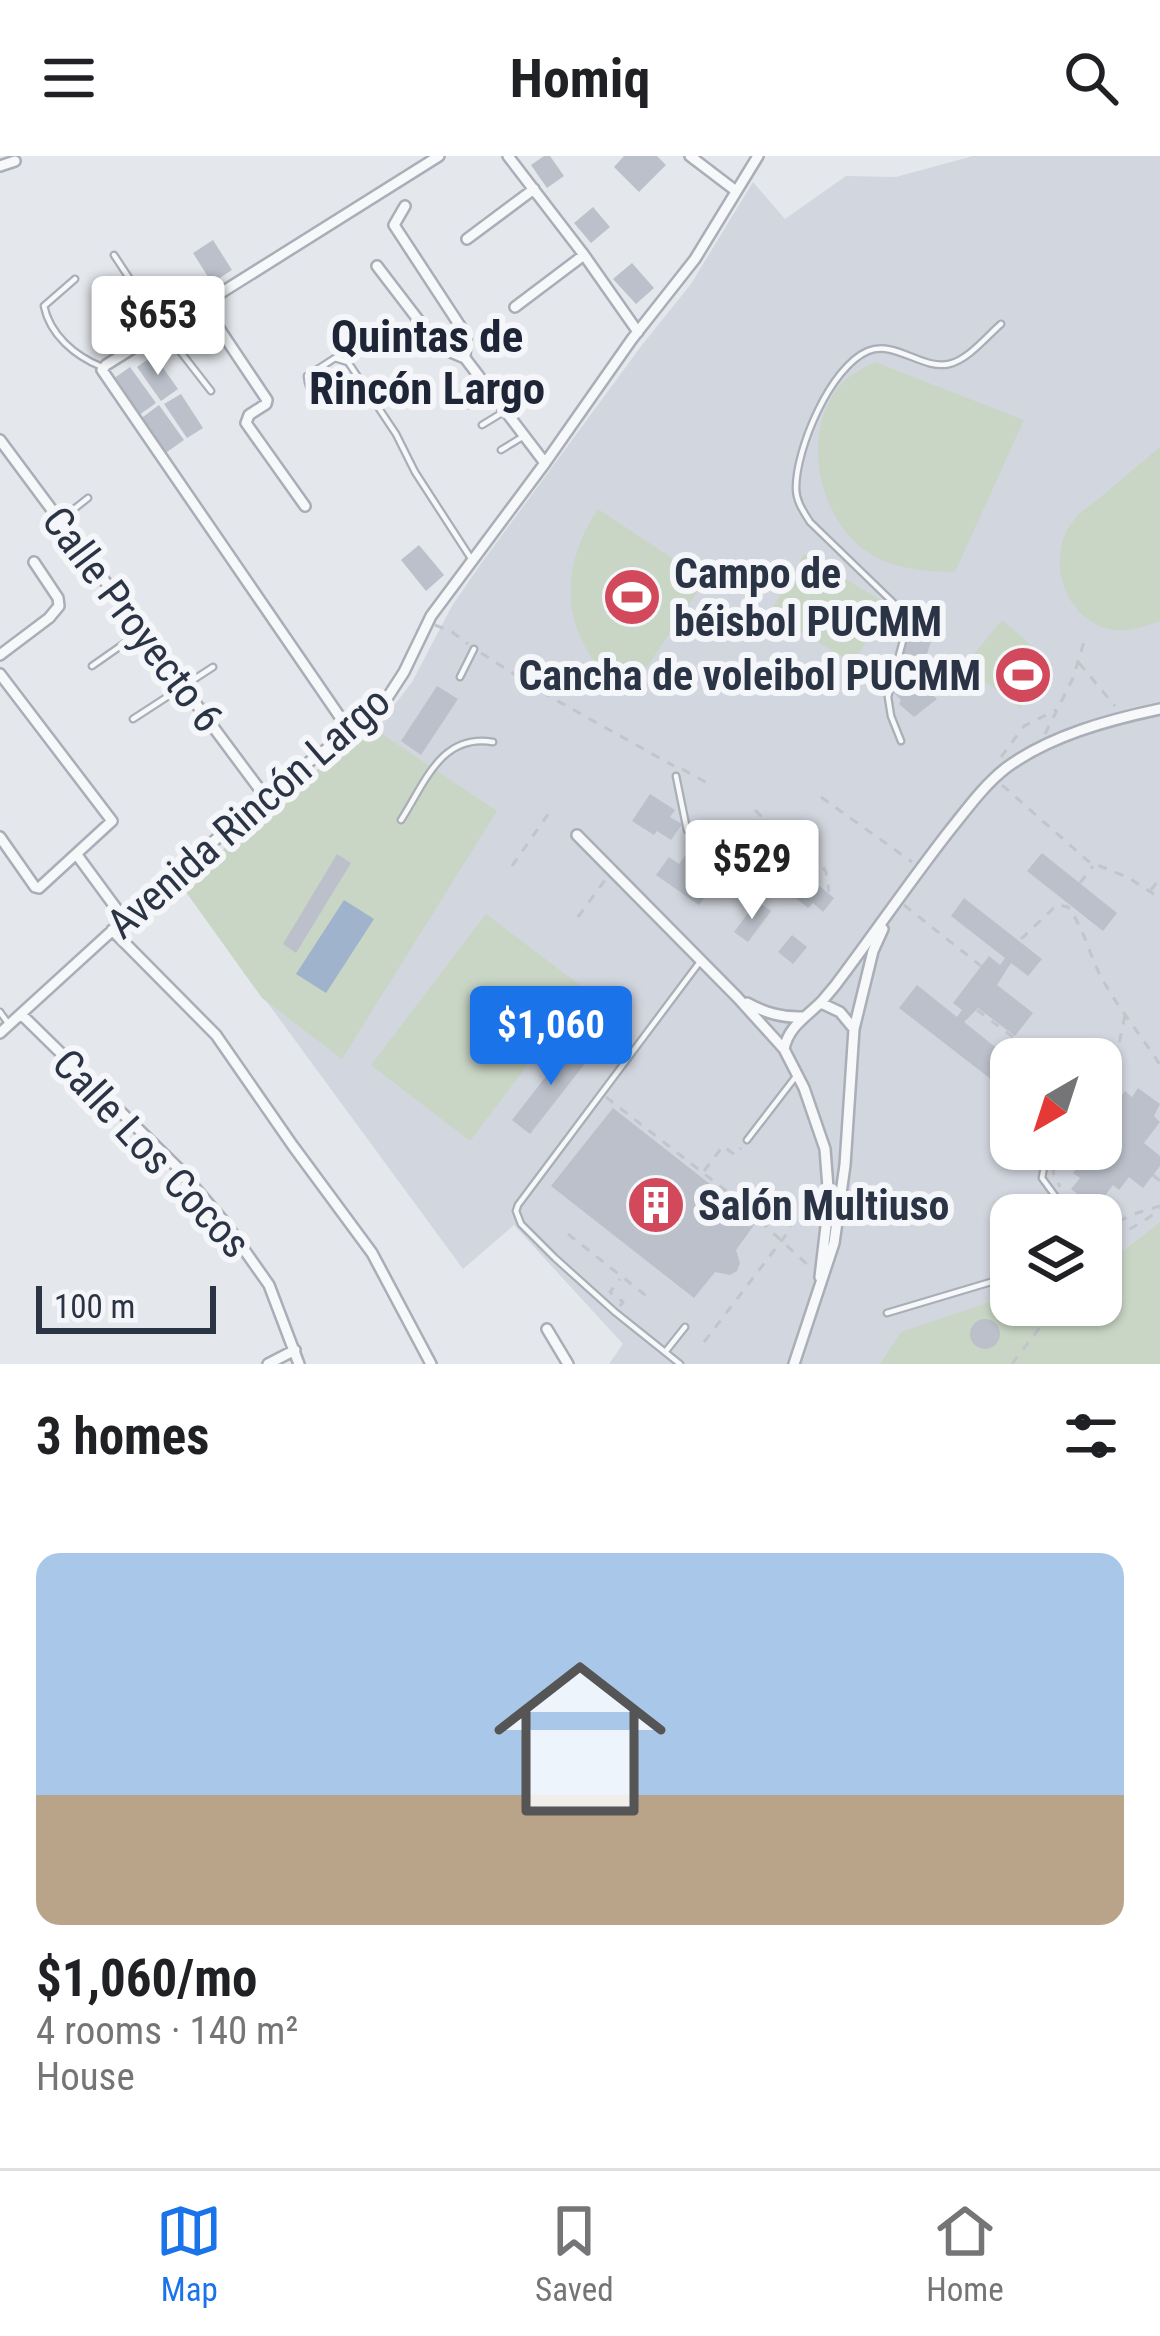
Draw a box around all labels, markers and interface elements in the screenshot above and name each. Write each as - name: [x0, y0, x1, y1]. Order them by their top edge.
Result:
- icon: menu: [36, 45, 102, 111]
- icon: search: [1058, 45, 1124, 111]
- text: Homiq: [510, 47, 650, 110]
- pin: $653: [87, 276, 229, 378]
- text: $653: [119, 292, 197, 338]
- district label: Quintas de Rincón Largo: [309, 310, 545, 415]
- street label: Calle Proyecto 6: [32, 497, 233, 741]
- place label: Campo de béisbol PUCMM: [674, 549, 942, 646]
- sports icon: Campo de béisbol PUCMM: [601, 566, 663, 628]
- sports icon: Cancha de voleibol PUCMM: [992, 644, 1054, 706]
- place label: Cancha de voleibol PUCMM: [518, 651, 981, 700]
- street label: Avenida Rincón Largo: [97, 676, 400, 948]
- pin: $529: [681, 820, 823, 922]
- text: $529: [713, 836, 791, 882]
- pin: $1,060: [453, 986, 649, 1088]
- text: $1,060: [497, 1002, 605, 1048]
- north arrow: [990, 1038, 1122, 1170]
- map controls: [990, 1038, 1122, 1326]
- street label: Calle Los Cocos: [43, 1039, 261, 1268]
- building icon: Salón Multiuso: [625, 1174, 687, 1236]
- place label: Salón Multiuso: [698, 1181, 949, 1230]
- button: layers: [990, 1194, 1122, 1326]
- scale bar: [36, 1280, 216, 1333]
- text: 100 m: [54, 1287, 135, 1326]
- icon: filters: [1058, 1403, 1124, 1469]
- text: 3 homes: [36, 1407, 209, 1466]
- icon: home: [472, 1631, 688, 1847]
- text: $1,060/mo: [36, 1949, 257, 2008]
- text: 4 rooms · 140 m²: [36, 2008, 298, 2054]
- text: House: [36, 2054, 135, 2100]
- tab: Map: [156, 2198, 222, 2309]
- tab: Saved: [535, 2198, 614, 2309]
- tab: Home: [926, 2198, 1004, 2309]

